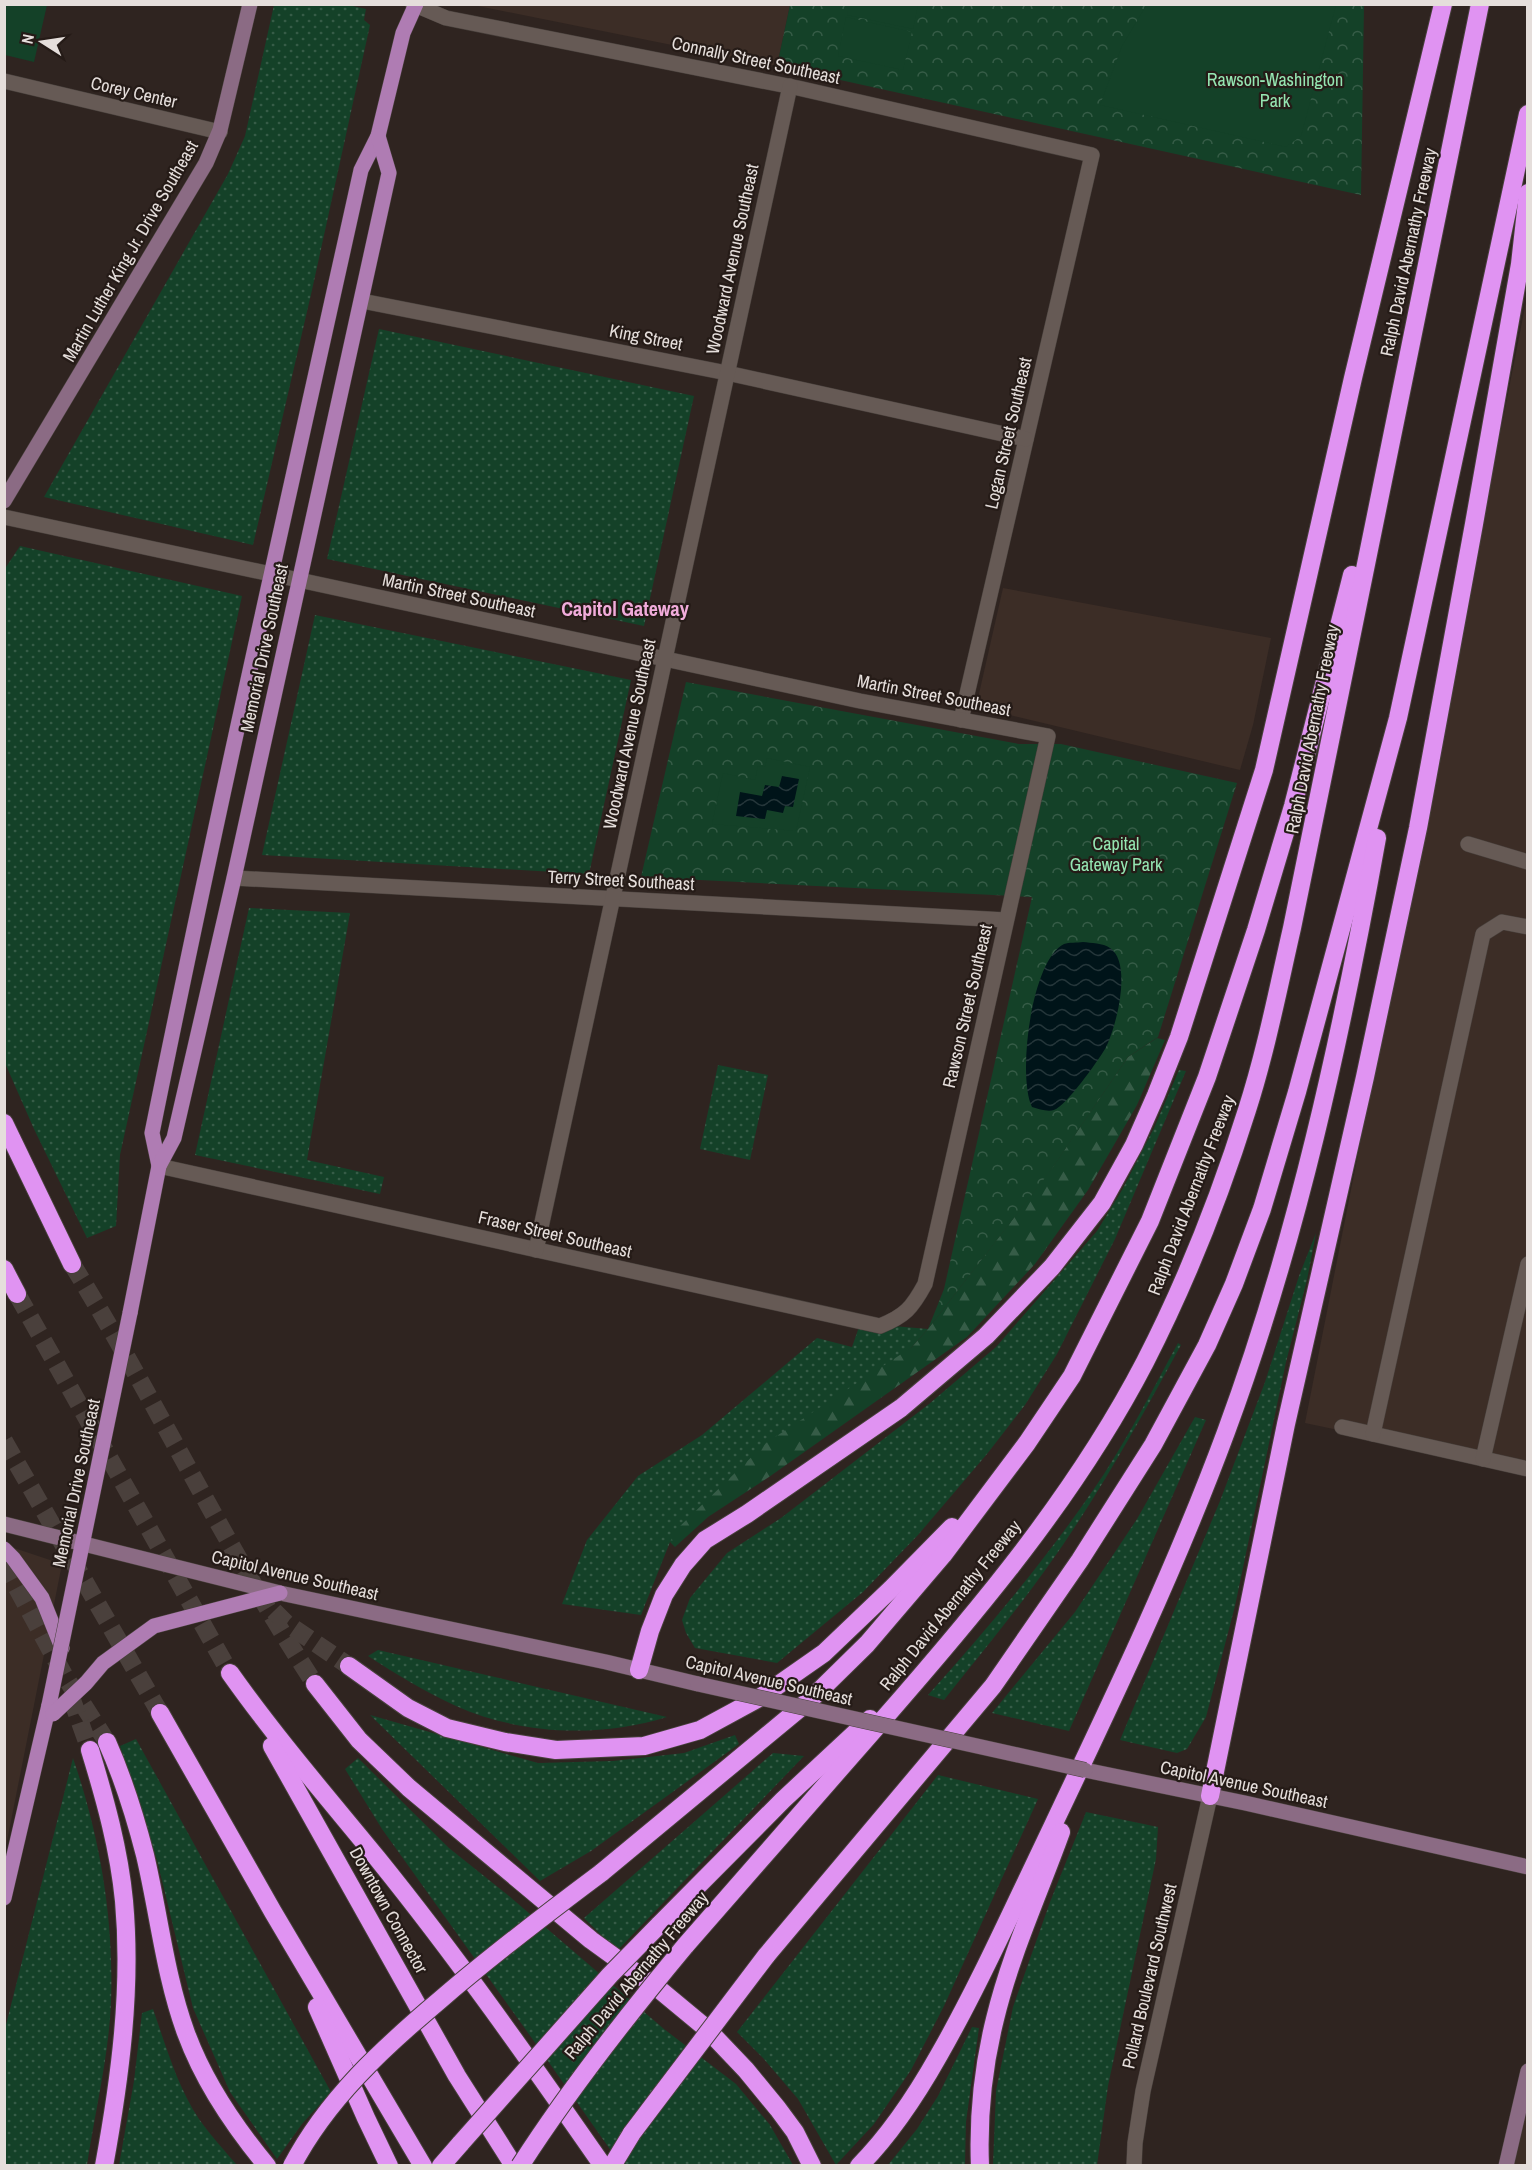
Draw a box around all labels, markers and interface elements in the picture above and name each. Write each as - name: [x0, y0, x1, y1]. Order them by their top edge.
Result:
- north arrow: [12, 12, 72, 72]
- street label: Connally Street Southeast: [670, 30, 842, 90]
- text: N: [16, 32, 39, 46]
- park label: Rawson-Washington Park: [1207, 67, 1343, 113]
- street label: Corey Center: [88, 70, 180, 114]
- street label: Martin Luther King Jr. Drive Southeast: [56, 136, 204, 366]
- street label: Ralph David Abernathy Freeway: [1374, 145, 1442, 359]
- street label: Woodward Avenue Southeast: [700, 162, 764, 356]
- street label: King Street: [607, 318, 685, 356]
- street label: Logan Street Southeast: [978, 355, 1038, 511]
- street label: Memorial Drive Southeast: [234, 562, 294, 734]
- street label: Martin Street Southeast: [380, 567, 538, 623]
- district label: Capitol Gateway: [561, 595, 690, 622]
- street label: Ralph David Abernathy Freeway: [1279, 622, 1345, 836]
- street label: Woodward Avenue Southeast: [597, 637, 661, 831]
- street label: Martin Street Southeast: [855, 668, 1013, 722]
- park label: Capital Gateway Park: [1070, 831, 1163, 877]
- street label: Terry Street Southeast: [547, 864, 695, 896]
- street label: Rawson Street Southeast: [936, 922, 998, 1090]
- street label: Ralph David Abernathy Freeway: [1141, 1091, 1241, 1299]
- street label: Fraser Street Southeast: [476, 1204, 634, 1264]
- street label: Memorial Drive Southeast: [46, 1397, 106, 1569]
- street label: Ralph David Abernathy Freeway: [873, 1514, 1027, 1695]
- street label: Capitol Avenue Southeast: [209, 1544, 381, 1606]
- street label: Capitol Avenue Southeast: [683, 1649, 855, 1711]
- street label: Capitol Avenue Southeast: [1158, 1754, 1330, 1814]
- street label: Downtown Connector: [344, 1842, 434, 1978]
- street label: Pollard Boulevard Southwest: [1116, 1881, 1182, 2071]
- street label: Ralph David Abernathy Freeway: [558, 1885, 714, 2064]

